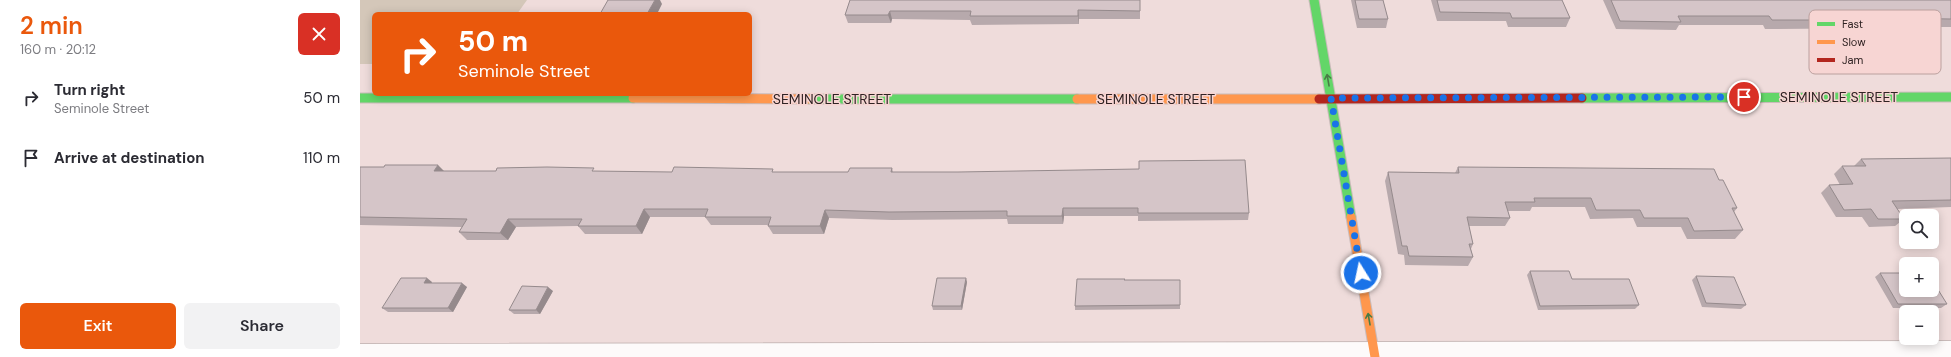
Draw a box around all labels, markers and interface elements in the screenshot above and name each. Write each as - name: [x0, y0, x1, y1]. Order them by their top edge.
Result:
- text: 2 min: [20, 10, 83, 41]
- legend: [1809, 10, 1941, 74]
- button: close: [298, 13, 340, 55]
- text: Fast: [1842, 17, 1863, 31]
- text: 50 m: [458, 23, 528, 60]
- icon: right: [392, 28, 444, 80]
- text: Slow: [1842, 35, 1866, 49]
- text: 160 m · 20:12: [20, 41, 96, 58]
- text: Jam: [1842, 53, 1863, 67]
- text: Seminole Street: [458, 59, 590, 83]
- one-way arrow: [1323, 74, 1331, 87]
- text: Turn right: [54, 80, 125, 100]
- pin: [1727, 80, 1761, 114]
- icon: arrive: [1733, 86, 1755, 108]
- icon: right: [20, 87, 42, 109]
- text: 50 m: [303, 88, 340, 108]
- street label: SEMINOLE STREET: [1780, 88, 1898, 106]
- street label: SEMINOLE STREET: [773, 90, 891, 108]
- street label: SEMINOLE STREET: [1097, 90, 1215, 108]
- text: Seminole Street: [54, 100, 149, 117]
- icon: arrive: [20, 147, 42, 169]
- text: Arrive at destination: [54, 148, 205, 168]
- text: 110 m: [303, 148, 340, 168]
- map controls: [1899, 209, 1939, 345]
- button: search: [1899, 209, 1939, 249]
- position arrow: [1340, 252, 1382, 294]
- button: +: [1899, 257, 1939, 297]
- button: Exit: [20, 303, 176, 349]
- button: Share: [184, 303, 340, 349]
- button: −: [1899, 305, 1939, 345]
- one-way arrow: [1365, 312, 1373, 325]

